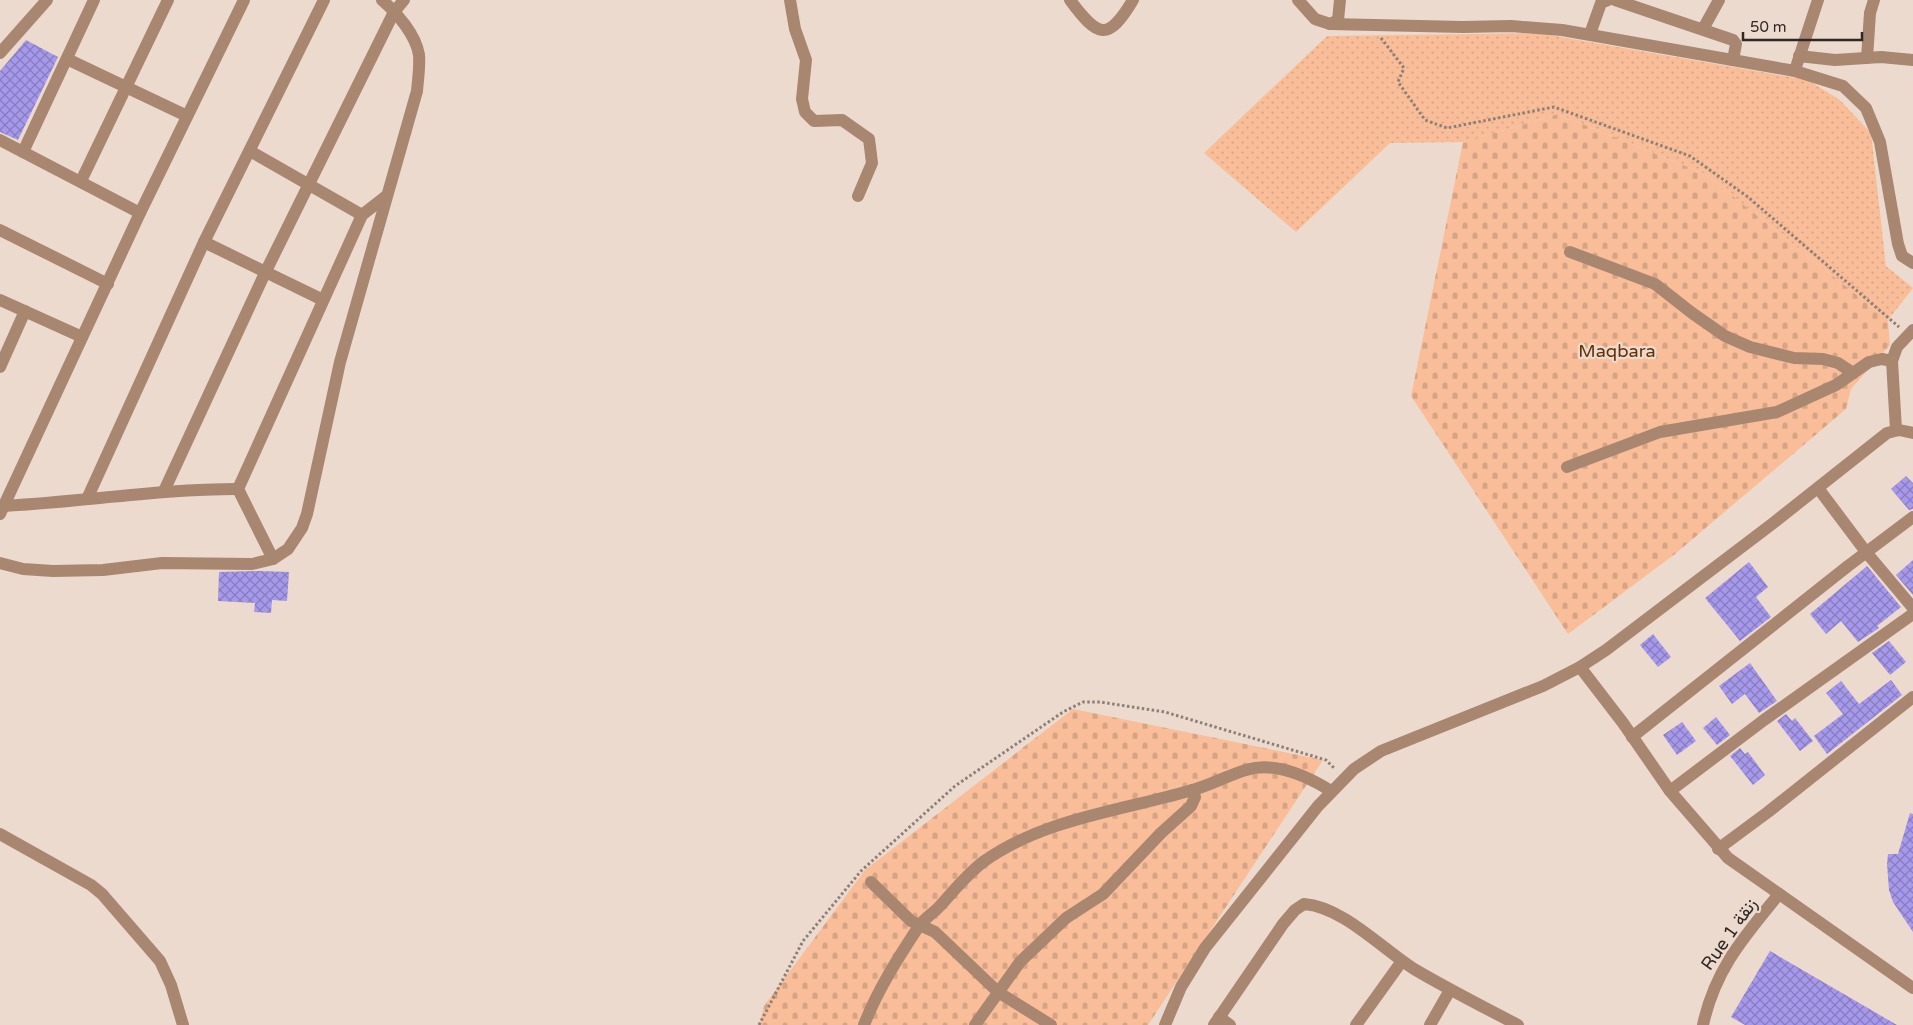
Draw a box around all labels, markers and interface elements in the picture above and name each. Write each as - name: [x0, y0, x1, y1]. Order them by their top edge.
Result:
- scale bar: [1743, 10, 1862, 42]
- text: 50 m: [1750, 18, 1787, 36]
- park label: Maqbara: [1578, 340, 1656, 362]
- street label: Rue 1 زنقة: [1696, 894, 1762, 974]

